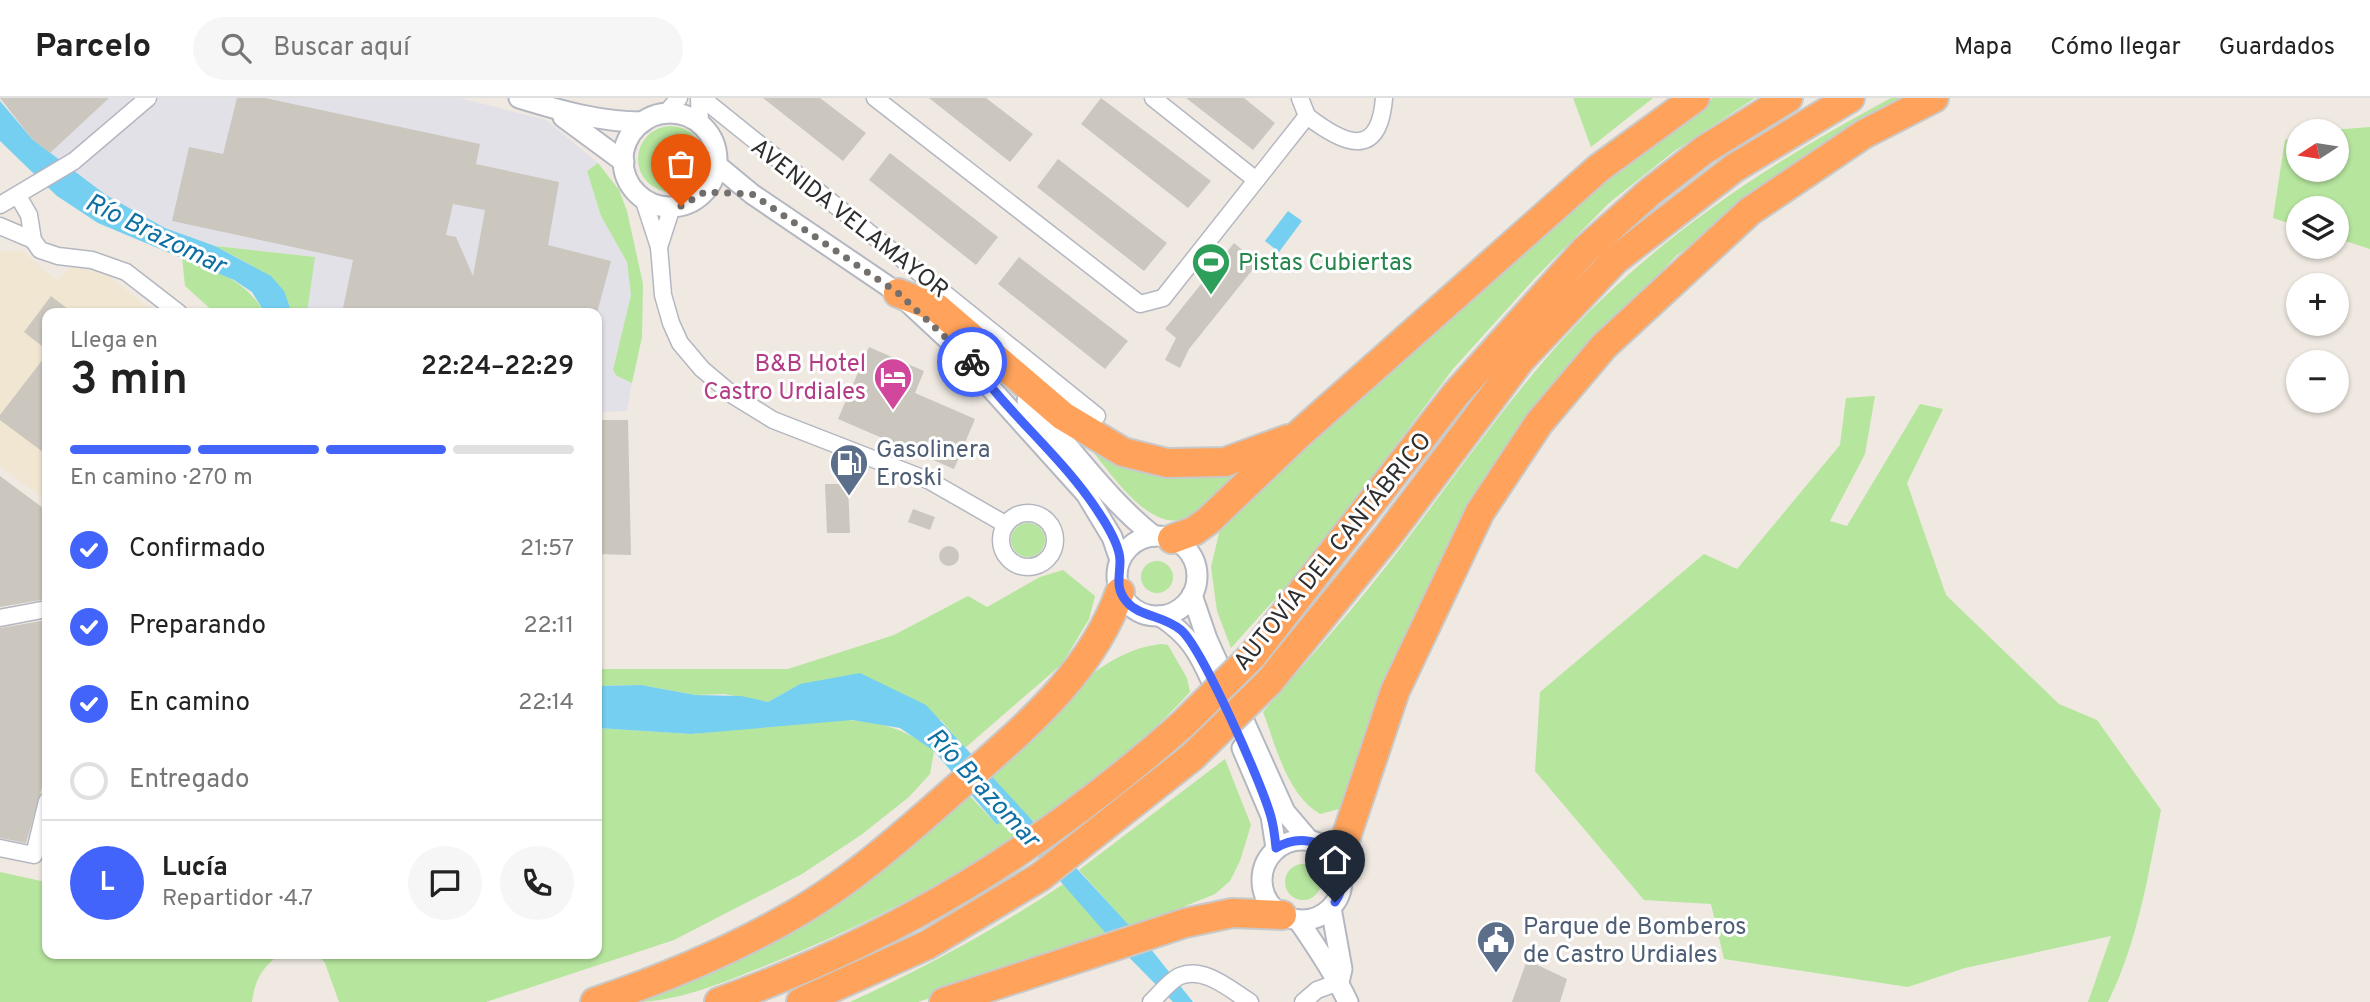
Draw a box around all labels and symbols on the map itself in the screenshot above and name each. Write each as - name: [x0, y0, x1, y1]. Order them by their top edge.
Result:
- north arrow: [2286, 119, 2348, 182]
- street label: AVENIDA VELAMAYOR: [744, 133, 954, 306]
- pin: [651, 134, 711, 206]
- water label: Río Brazomar: [79, 187, 232, 284]
- sports icon: Pistas Cubiertas: [1190, 241, 1232, 296]
- place label: Pistas Cubiertas: [1238, 249, 1413, 279]
- courier: [937, 327, 1007, 397]
- place label: B&B Hotel Castro Urdiales: [703, 350, 866, 408]
- hotel icon: B&B Hotel Castro Urdiales: [872, 356, 914, 411]
- street label: AUTOVÍA DEL CANTÁBRICO: [1226, 426, 1439, 678]
- place label: Gasolinera Eroski: [876, 436, 990, 494]
- fuel station icon: Gasolinera Eroski: [828, 442, 870, 497]
- water label: Río Brazomar: [918, 722, 1048, 857]
- pin: [1305, 830, 1365, 902]
- place label: Parque de Bomberos de Castro Urdiales: [1523, 913, 1747, 971]
- public building icon: Parque de Bomberos de Castro Urdiales: [1475, 919, 1517, 974]

